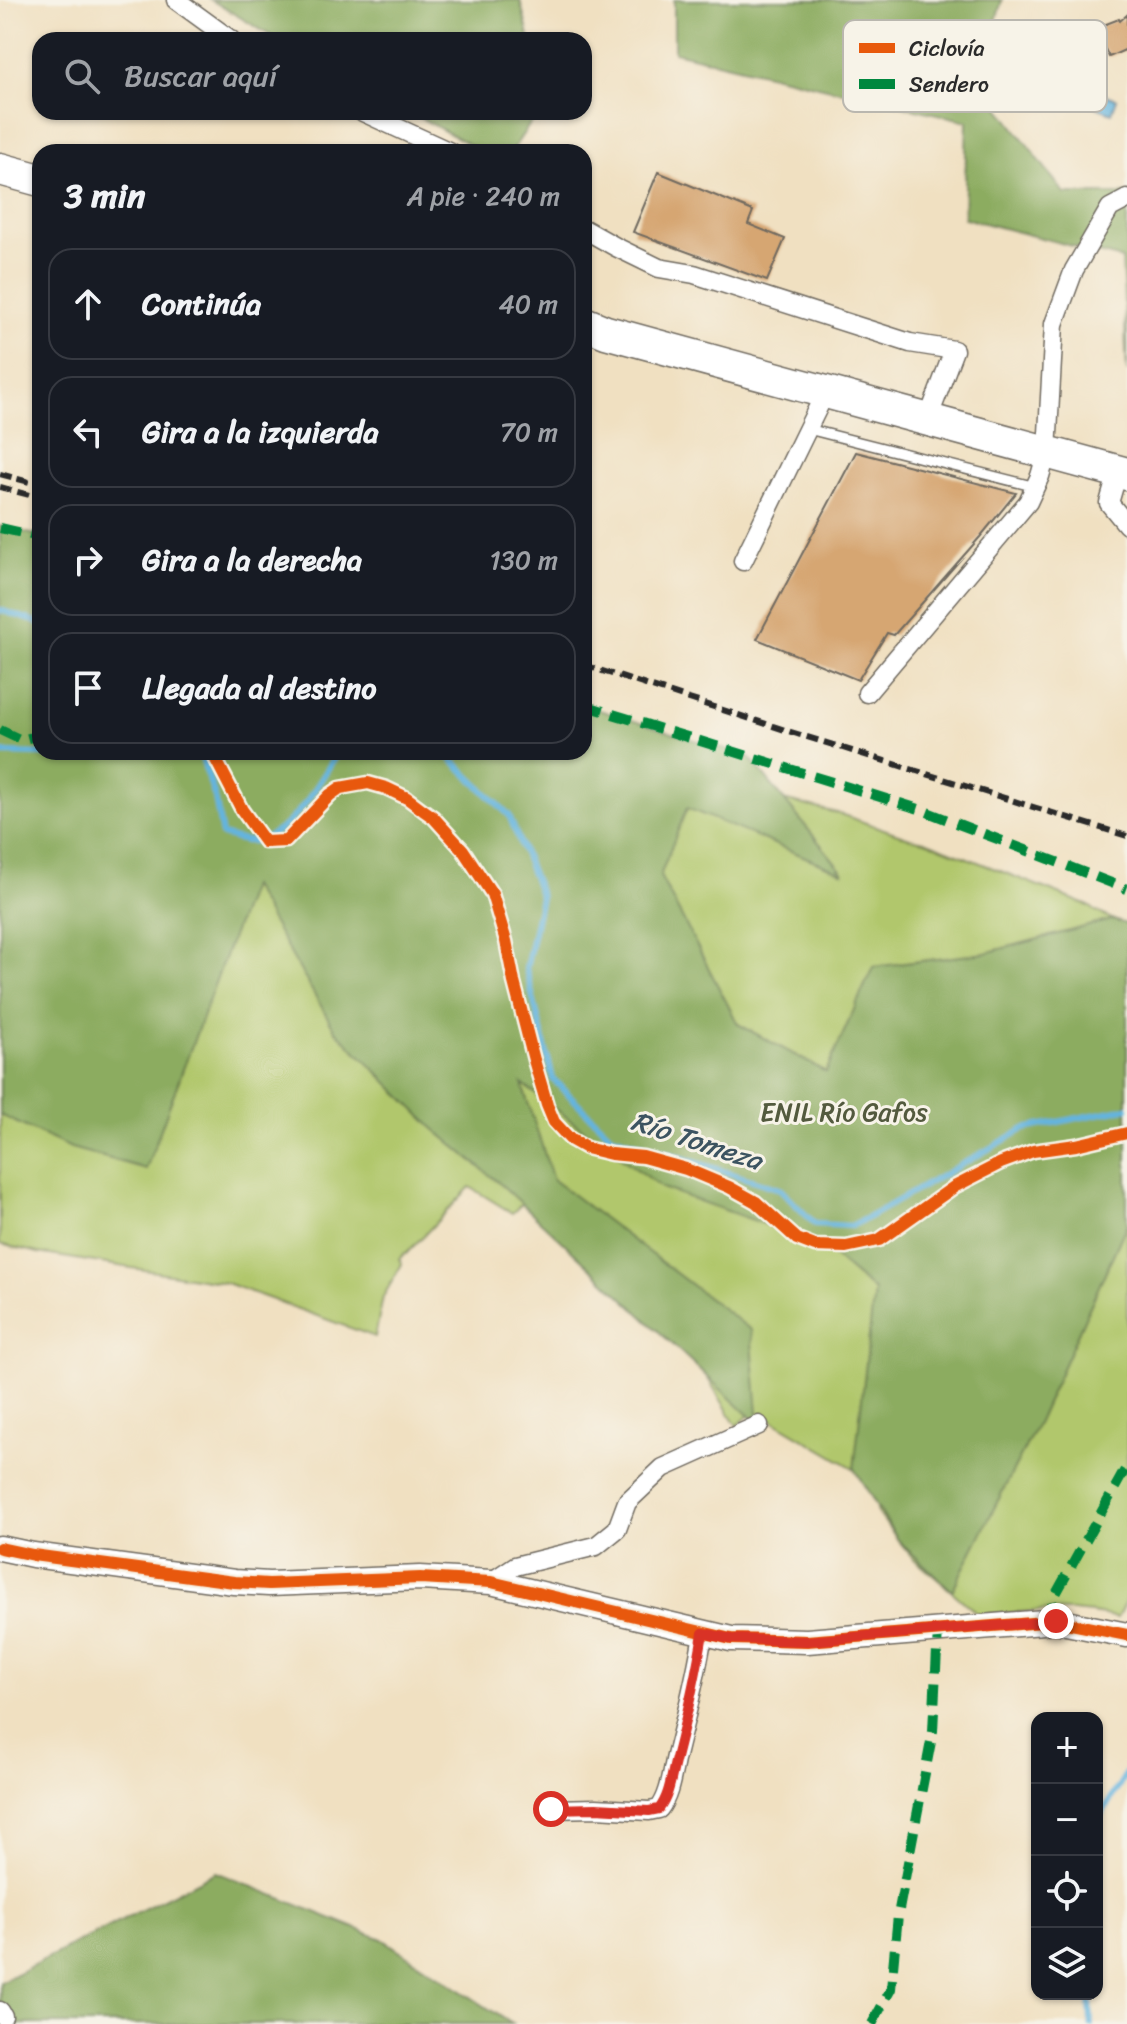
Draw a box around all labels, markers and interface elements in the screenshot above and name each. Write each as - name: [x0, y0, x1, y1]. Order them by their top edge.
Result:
- legend: [843, 20, 1107, 112]
- text: Ciclovía: [909, 29, 985, 68]
- search box: [32, 32, 592, 120]
- text: Buscar aquí: [124, 49, 277, 103]
- icon: search: [60, 54, 104, 98]
- text: Sendero: [909, 65, 989, 104]
- text: 3 min: [64, 166, 145, 226]
- text: A pie · 240 m: [407, 173, 560, 219]
- text: Continúa: [142, 277, 261, 331]
- text: 40 m: [499, 281, 558, 327]
- icon: ahead: [66, 282, 110, 326]
- text: Gira a la izquierda: [142, 405, 379, 459]
- text: 70 m: [500, 409, 558, 455]
- icon: left: [66, 410, 110, 454]
- text: Gira a la derecha: [142, 533, 362, 587]
- text: 130 m: [489, 537, 558, 583]
- icon: right: [66, 538, 110, 582]
- text: Llegada al destino: [142, 661, 376, 715]
- icon: arrive: [66, 666, 110, 710]
- park label: ENIL Río Gafos: [760, 1089, 928, 1135]
- water label: Río Tomeza: [625, 1096, 771, 1185]
- route end: [1038, 1603, 1074, 1639]
- map controls: [1031, 1712, 1103, 2000]
- button: +: [1031, 1712, 1103, 1784]
- button: −: [1031, 1784, 1103, 1856]
- route start: [533, 1791, 569, 1827]
- button: locate: [1031, 1856, 1103, 1928]
- button: layers: [1031, 1928, 1103, 2000]

